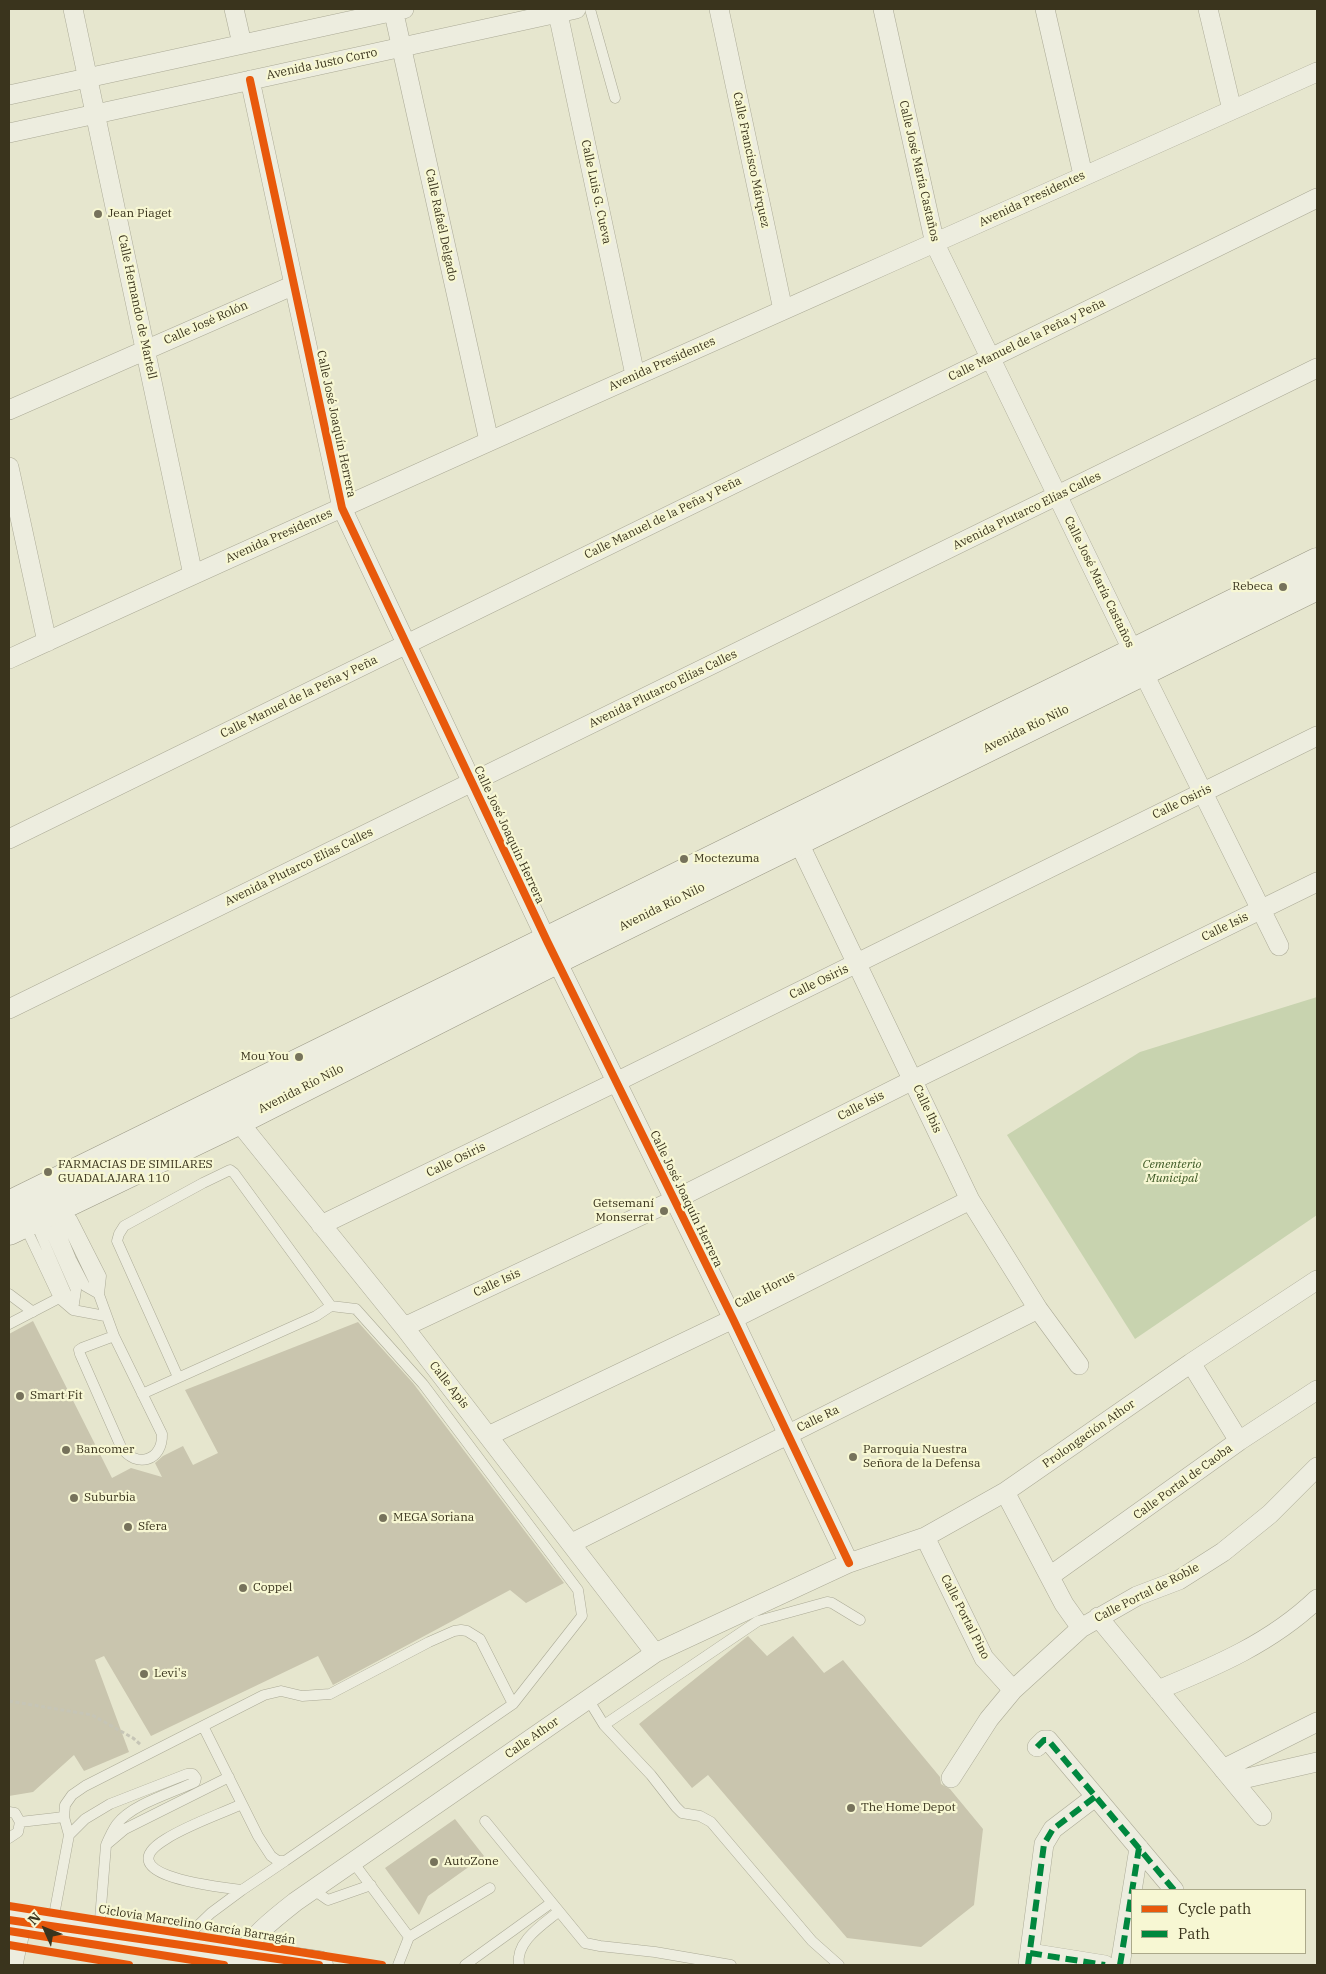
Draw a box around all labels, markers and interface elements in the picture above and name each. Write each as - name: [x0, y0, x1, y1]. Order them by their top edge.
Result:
- street label: Avenida Justo Corro: [265, 45, 379, 83]
- street label: Calle Francisco Márquez: [730, 91, 772, 229]
- street label: Calle José María Castaños: [896, 99, 942, 243]
- street label: Calle Luis G. Cueva: [578, 139, 614, 245]
- street label: Calle Rafaél Delgado: [422, 168, 460, 282]
- street label: Avenida Presidentes: [977, 168, 1087, 230]
- place label: Jean Piaget: [108, 207, 172, 221]
- marker: Jean Piaget: [92, 208, 104, 220]
- street label: Calle Hernando de Martell: [115, 233, 159, 381]
- street label: Calle Manuel de la Peña y Peña: [946, 296, 1108, 384]
- street label: Calle José Rolón: [162, 298, 250, 348]
- street label: Avenida Presidentes: [606, 334, 718, 394]
- street label: Calle José Joaquín Herrera: [313, 349, 359, 499]
- street label: Avenida Plutarco Elías Calles: [951, 469, 1103, 553]
- street label: Calle Manuel de la Peña y Peña: [582, 474, 744, 562]
- street label: Avenida Presidentes: [223, 506, 335, 566]
- street label: Calle José María Castaños: [1061, 514, 1137, 650]
- place label: Rebeca: [1232, 580, 1273, 594]
- marker: Rebeca: [1277, 581, 1289, 593]
- street label: Avenida Plutarco Elías Calles: [587, 647, 739, 731]
- street label: Calle Manuel de la Peña y Peña: [218, 653, 380, 741]
- street label: Avenida Río Nilo: [981, 702, 1071, 756]
- street label: Calle José Joaquín Herrera: [471, 764, 547, 906]
- street label: Calle Osiris: [1150, 782, 1214, 822]
- street label: Avenida Plutarco Elías Calles: [223, 825, 375, 909]
- place label: Moctezuma: [694, 852, 760, 866]
- marker: Moctezuma: [678, 853, 690, 865]
- street label: Avenida Río Nilo: [617, 880, 707, 934]
- street label: Calle Isis: [1199, 910, 1251, 944]
- street label: Calle Osiris: [787, 962, 851, 1002]
- place label: Mou You: [241, 1050, 289, 1064]
- marker: Mou You: [293, 1051, 305, 1063]
- street label: Avenida Río Nilo: [256, 1061, 346, 1117]
- street label: Calle Ibis: [910, 1083, 944, 1135]
- street label: Calle Isis: [835, 1088, 887, 1124]
- street label: Calle José Joaquín Herrera: [647, 1128, 725, 1270]
- street label: Calle Osiris: [424, 1140, 488, 1180]
- place label: FARMACIAS DE SIMILARES GUADALAJARA 110: [58, 1158, 213, 1186]
- park label: Cementerio Municipal: [1143, 1158, 1201, 1186]
- marker: FARMACIAS DE SIMILARES GUADALAJARA 110: [42, 1166, 54, 1178]
- place label: Getsemaní Monserrat: [593, 1197, 654, 1225]
- marker: Getsemaní Monserrat: [658, 1205, 670, 1217]
- street label: Calle Isis: [471, 1266, 523, 1300]
- street label: Calle Horus: [732, 1269, 798, 1311]
- street label: Calle Apis: [426, 1359, 472, 1411]
- place label: Smart Fit: [30, 1389, 83, 1403]
- marker: Smart Fit: [14, 1390, 26, 1402]
- street label: Prolongación Athor: [1040, 1397, 1138, 1471]
- street label: Calle Ra: [795, 1403, 841, 1435]
- street label: Calle Portal de Caoba: [1131, 1441, 1235, 1523]
- place label: Bancomer: [76, 1443, 134, 1457]
- place label: Parroquia Nuestra Señora de la Defensa: [863, 1443, 980, 1471]
- marker: Bancomer: [60, 1444, 72, 1456]
- marker: Parroquia Nuestra Señora de la Defensa: [847, 1451, 859, 1463]
- place label: Suburbia: [84, 1491, 136, 1505]
- marker: Suburbia: [68, 1492, 80, 1504]
- place label: MEGA Soriana: [393, 1511, 474, 1525]
- marker: MEGA Soriana: [377, 1512, 389, 1524]
- place label: Sfera: [138, 1520, 167, 1534]
- marker: Sfera: [122, 1521, 134, 1533]
- street label: Calle Portal de Roble: [1092, 1560, 1202, 1626]
- street label: Calle Portal Pino: [937, 1572, 993, 1662]
- place label: Coppel: [253, 1581, 292, 1595]
- marker: Coppel: [237, 1582, 249, 1594]
- place label: Levi's: [154, 1667, 186, 1681]
- marker: Levi's: [138, 1668, 150, 1680]
- street label: Calle Athor: [502, 1714, 562, 1762]
- place label: The Home Depot: [861, 1801, 956, 1815]
- marker: The Home Depot: [845, 1802, 857, 1814]
- place label: AutoZone: [444, 1855, 499, 1869]
- marker: AutoZone: [428, 1856, 440, 1868]
- legend: [1131, 1889, 1306, 1954]
- text: Cycle path: [1178, 1899, 1251, 1918]
- street label: Ciclovia Marcelino García Barragán: [97, 1902, 297, 1948]
- north arrow: [20, 1904, 70, 1954]
- text: N: [24, 1908, 45, 1929]
- text: Path: [1178, 1924, 1210, 1943]

